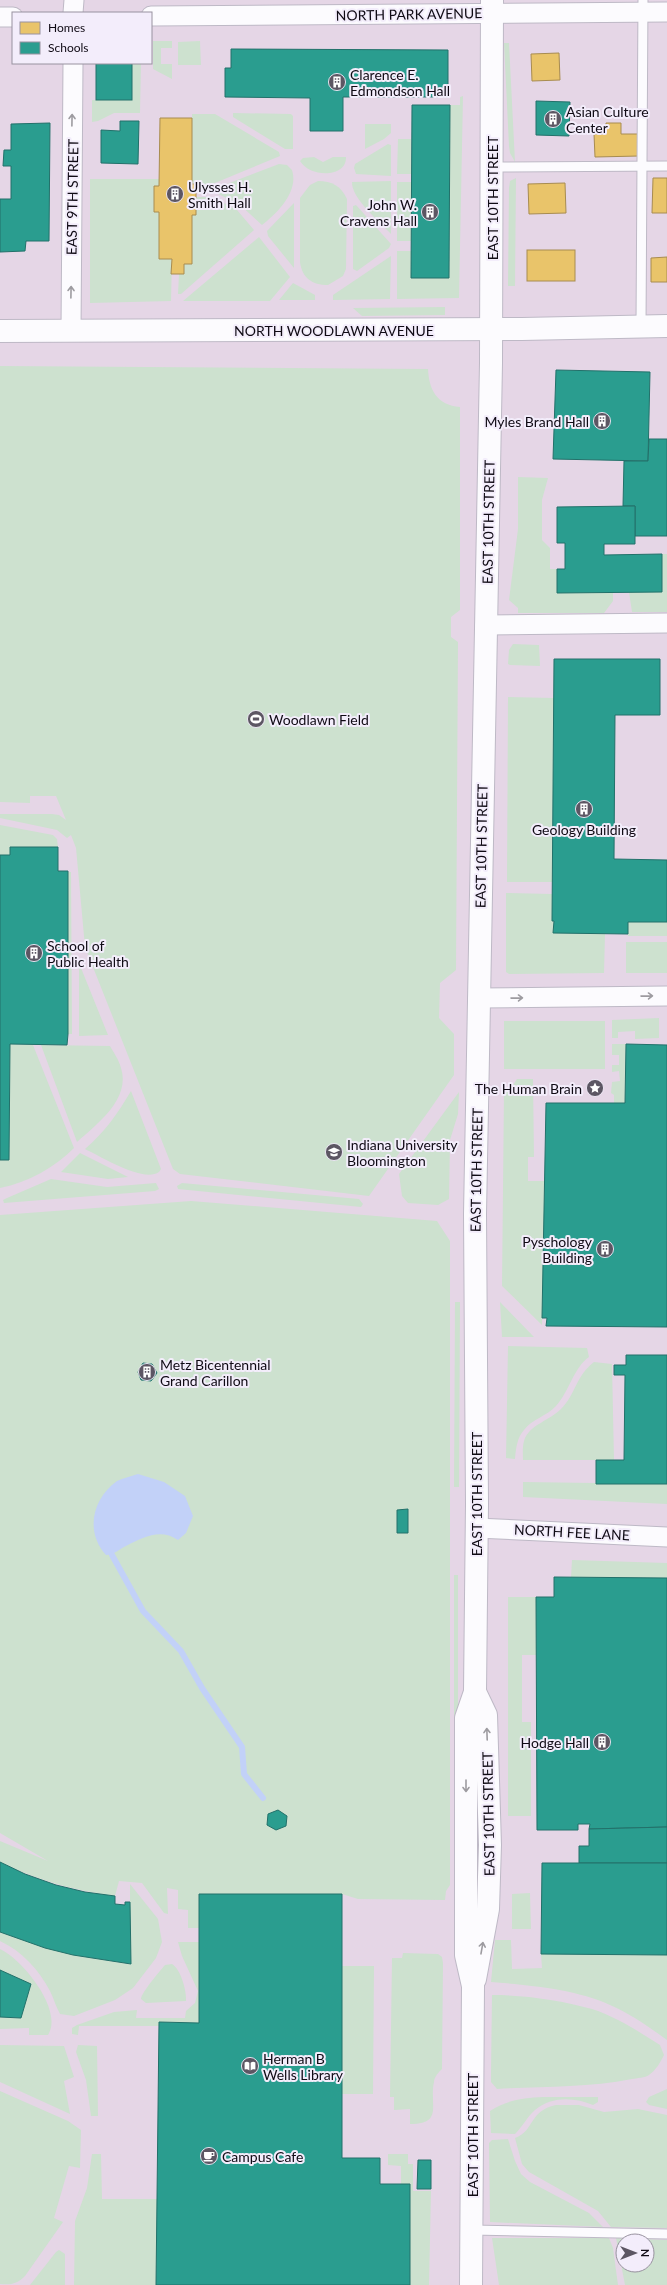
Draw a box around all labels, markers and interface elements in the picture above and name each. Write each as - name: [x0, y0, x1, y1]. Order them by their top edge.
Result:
- street label: NORTH PARK AVENUE: [336, 4, 482, 24]
- legend: [12, 12, 152, 64]
- text: Homes: [48, 20, 85, 35]
- text: Schools: [48, 40, 89, 55]
- place label: Clarence E. Edmondson Hall: [350, 66, 450, 99]
- building icon: Clarence E. Edmondson Hall: [327, 72, 347, 92]
- place label: Asian Culture Center: [566, 103, 649, 136]
- building icon: Asian Culture Center: [543, 109, 563, 129]
- one-way arrow: [68, 114, 76, 127]
- street label: EAST 10TH STREET: [484, 135, 501, 260]
- street label: EAST 9TH STREET: [62, 138, 82, 255]
- place label: Ulysses H. Smith Hall: [188, 178, 252, 211]
- building icon: Ulysses H. Smith Hall: [165, 184, 185, 204]
- place label: John W. Cravens Hall: [340, 196, 417, 229]
- building icon: John W. Cravens Hall: [420, 202, 440, 222]
- one-way arrow: [67, 286, 75, 299]
- street label: NORTH WOODLAWN AVENUE: [234, 322, 434, 339]
- building icon: Myles Brand Hall: [592, 411, 612, 431]
- place label: Myles Brand Hall: [484, 413, 589, 430]
- street label: EAST 10TH STREET: [478, 459, 498, 584]
- sports icon: Woodlawn Field: [246, 709, 266, 729]
- place label: Woodlawn Field: [269, 711, 369, 728]
- street label: EAST 10TH STREET: [471, 783, 491, 908]
- building icon: Geology Building: [574, 799, 594, 819]
- place label: Geology Building: [532, 821, 636, 838]
- place label: School of Public Health: [47, 937, 129, 970]
- building icon: School of Public Health: [24, 943, 44, 963]
- one-way arrow: [640, 992, 653, 1000]
- one-way arrow: [510, 994, 523, 1002]
- place icon: The Human Brain: [585, 1078, 605, 1098]
- place label: The Human Brain: [475, 1080, 582, 1097]
- street label: EAST 10TH STREET: [466, 1107, 486, 1232]
- place label: Indiana University Bloomington: [347, 1136, 458, 1169]
- school or university icon: Indiana University Bloomington: [324, 1142, 344, 1162]
- place label: Pyschology Building: [522, 1233, 593, 1266]
- building icon: Pyschology Building: [595, 1239, 615, 1259]
- place label: Metz Bicentennial Grand Carillon: [160, 1356, 271, 1389]
- building icon: Metz Bicentennial Grand Carillon: [137, 1362, 157, 1382]
- street label: EAST 10TH STREET: [468, 1431, 485, 1556]
- street label: NORTH FEE LANE: [514, 1520, 630, 1544]
- one-way arrow: [483, 1728, 490, 1741]
- building icon: Hodge Hall: [592, 1732, 612, 1752]
- place label: Hodge Hall: [521, 1734, 589, 1751]
- street label: EAST 10TH STREET: [478, 1751, 498, 1876]
- one-way arrow: [462, 1779, 470, 1792]
- one-way arrow: [478, 1942, 486, 1955]
- place label: Herman B Wells Library: [263, 2050, 344, 2083]
- library icon: Herman B Wells Library: [240, 2056, 260, 2076]
- street label: EAST 10TH STREET: [464, 2072, 481, 2197]
- cafe icon: Campus Cafe: [199, 2146, 219, 2166]
- place label: Campus Cafe: [222, 2148, 303, 2165]
- north arrow: [615, 2233, 655, 2273]
- text: N: [639, 2249, 652, 2257]

